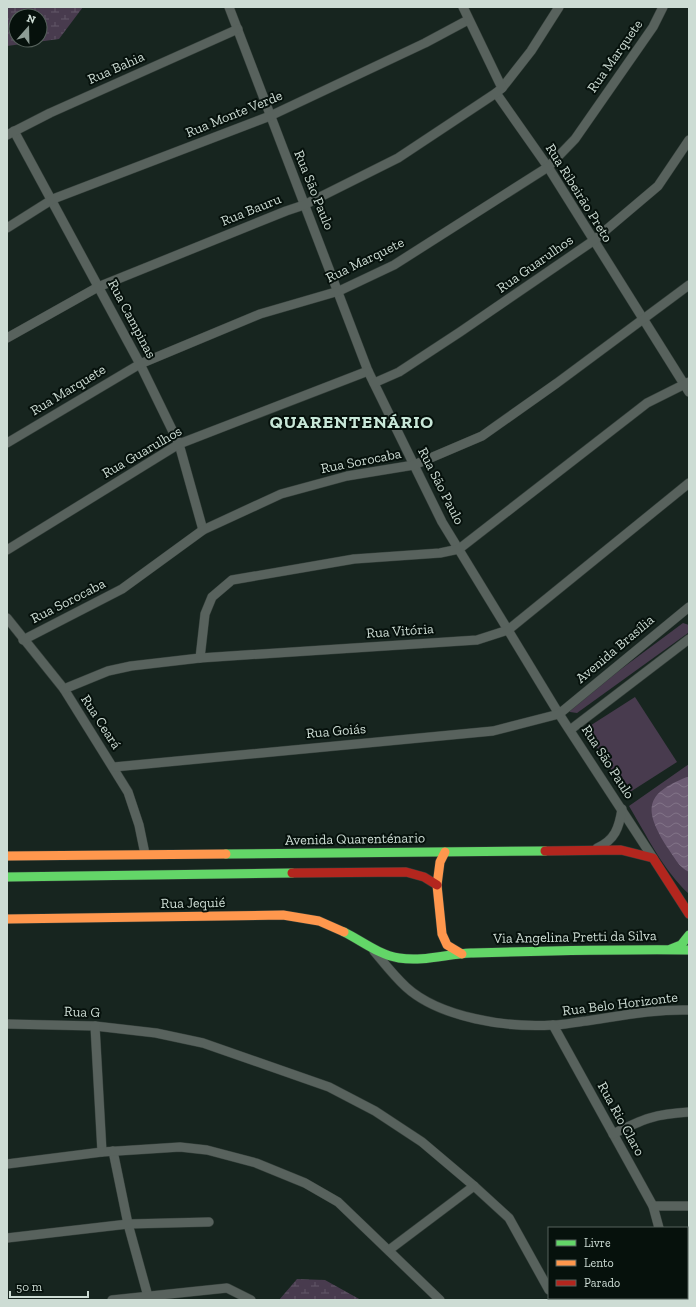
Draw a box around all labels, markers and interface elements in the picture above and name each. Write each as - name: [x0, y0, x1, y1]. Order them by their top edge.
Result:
- north arrow: [8, 8, 48, 48]
- text: N: [25, 12, 38, 27]
- street label: Rua Marquete: [584, 16, 647, 96]
- street label: Rua Bahia: [85, 48, 147, 88]
- street label: Rua Monte Verde: [183, 87, 285, 141]
- street label: Rua Ribeirão Preto: [542, 141, 616, 245]
- street label: Rua São Paulo: [290, 148, 338, 232]
- street label: Rua Bauru: [218, 190, 284, 230]
- street label: Rua Guarulhos: [494, 231, 576, 297]
- street label: Rua Marquete: [323, 234, 407, 286]
- street label: Rua Campinas: [104, 277, 160, 361]
- street label: Rua Marquete: [27, 361, 109, 419]
- district label: QUARENTENÁRIO: [270, 411, 434, 433]
- street label: Rua Guarulhos: [99, 422, 185, 482]
- street label: Rua São Paulo: [414, 444, 468, 528]
- street label: Rua Sorocaba: [319, 445, 403, 477]
- street label: Rua Sorocaba: [28, 575, 108, 627]
- street label: Avenida Brasília: [572, 611, 658, 687]
- street label: Rua Vitória: [366, 620, 435, 642]
- street label: Rua Ceará: [77, 692, 125, 753]
- street label: Rua Goiás: [305, 720, 367, 742]
- street label: Rua São Paulo: [578, 722, 638, 802]
- street label: Avenida Quarenténario: [285, 829, 425, 849]
- street label: Rua Jequié: [161, 894, 226, 912]
- street label: Via Angelina Pretti da Silva: [492, 927, 657, 947]
- street label: Rua Belo Horizonte: [561, 988, 679, 1020]
- street label: Rua G: [64, 1003, 101, 1021]
- street label: Rua Rio Claro: [594, 1079, 648, 1159]
- legend: [548, 1227, 688, 1299]
- text: Livre: [584, 1236, 611, 1250]
- text: Lento: [584, 1256, 614, 1270]
- scale bar: [10, 1273, 88, 1299]
- text: Parado: [584, 1276, 620, 1290]
- text: 50 m: [16, 1280, 43, 1294]

